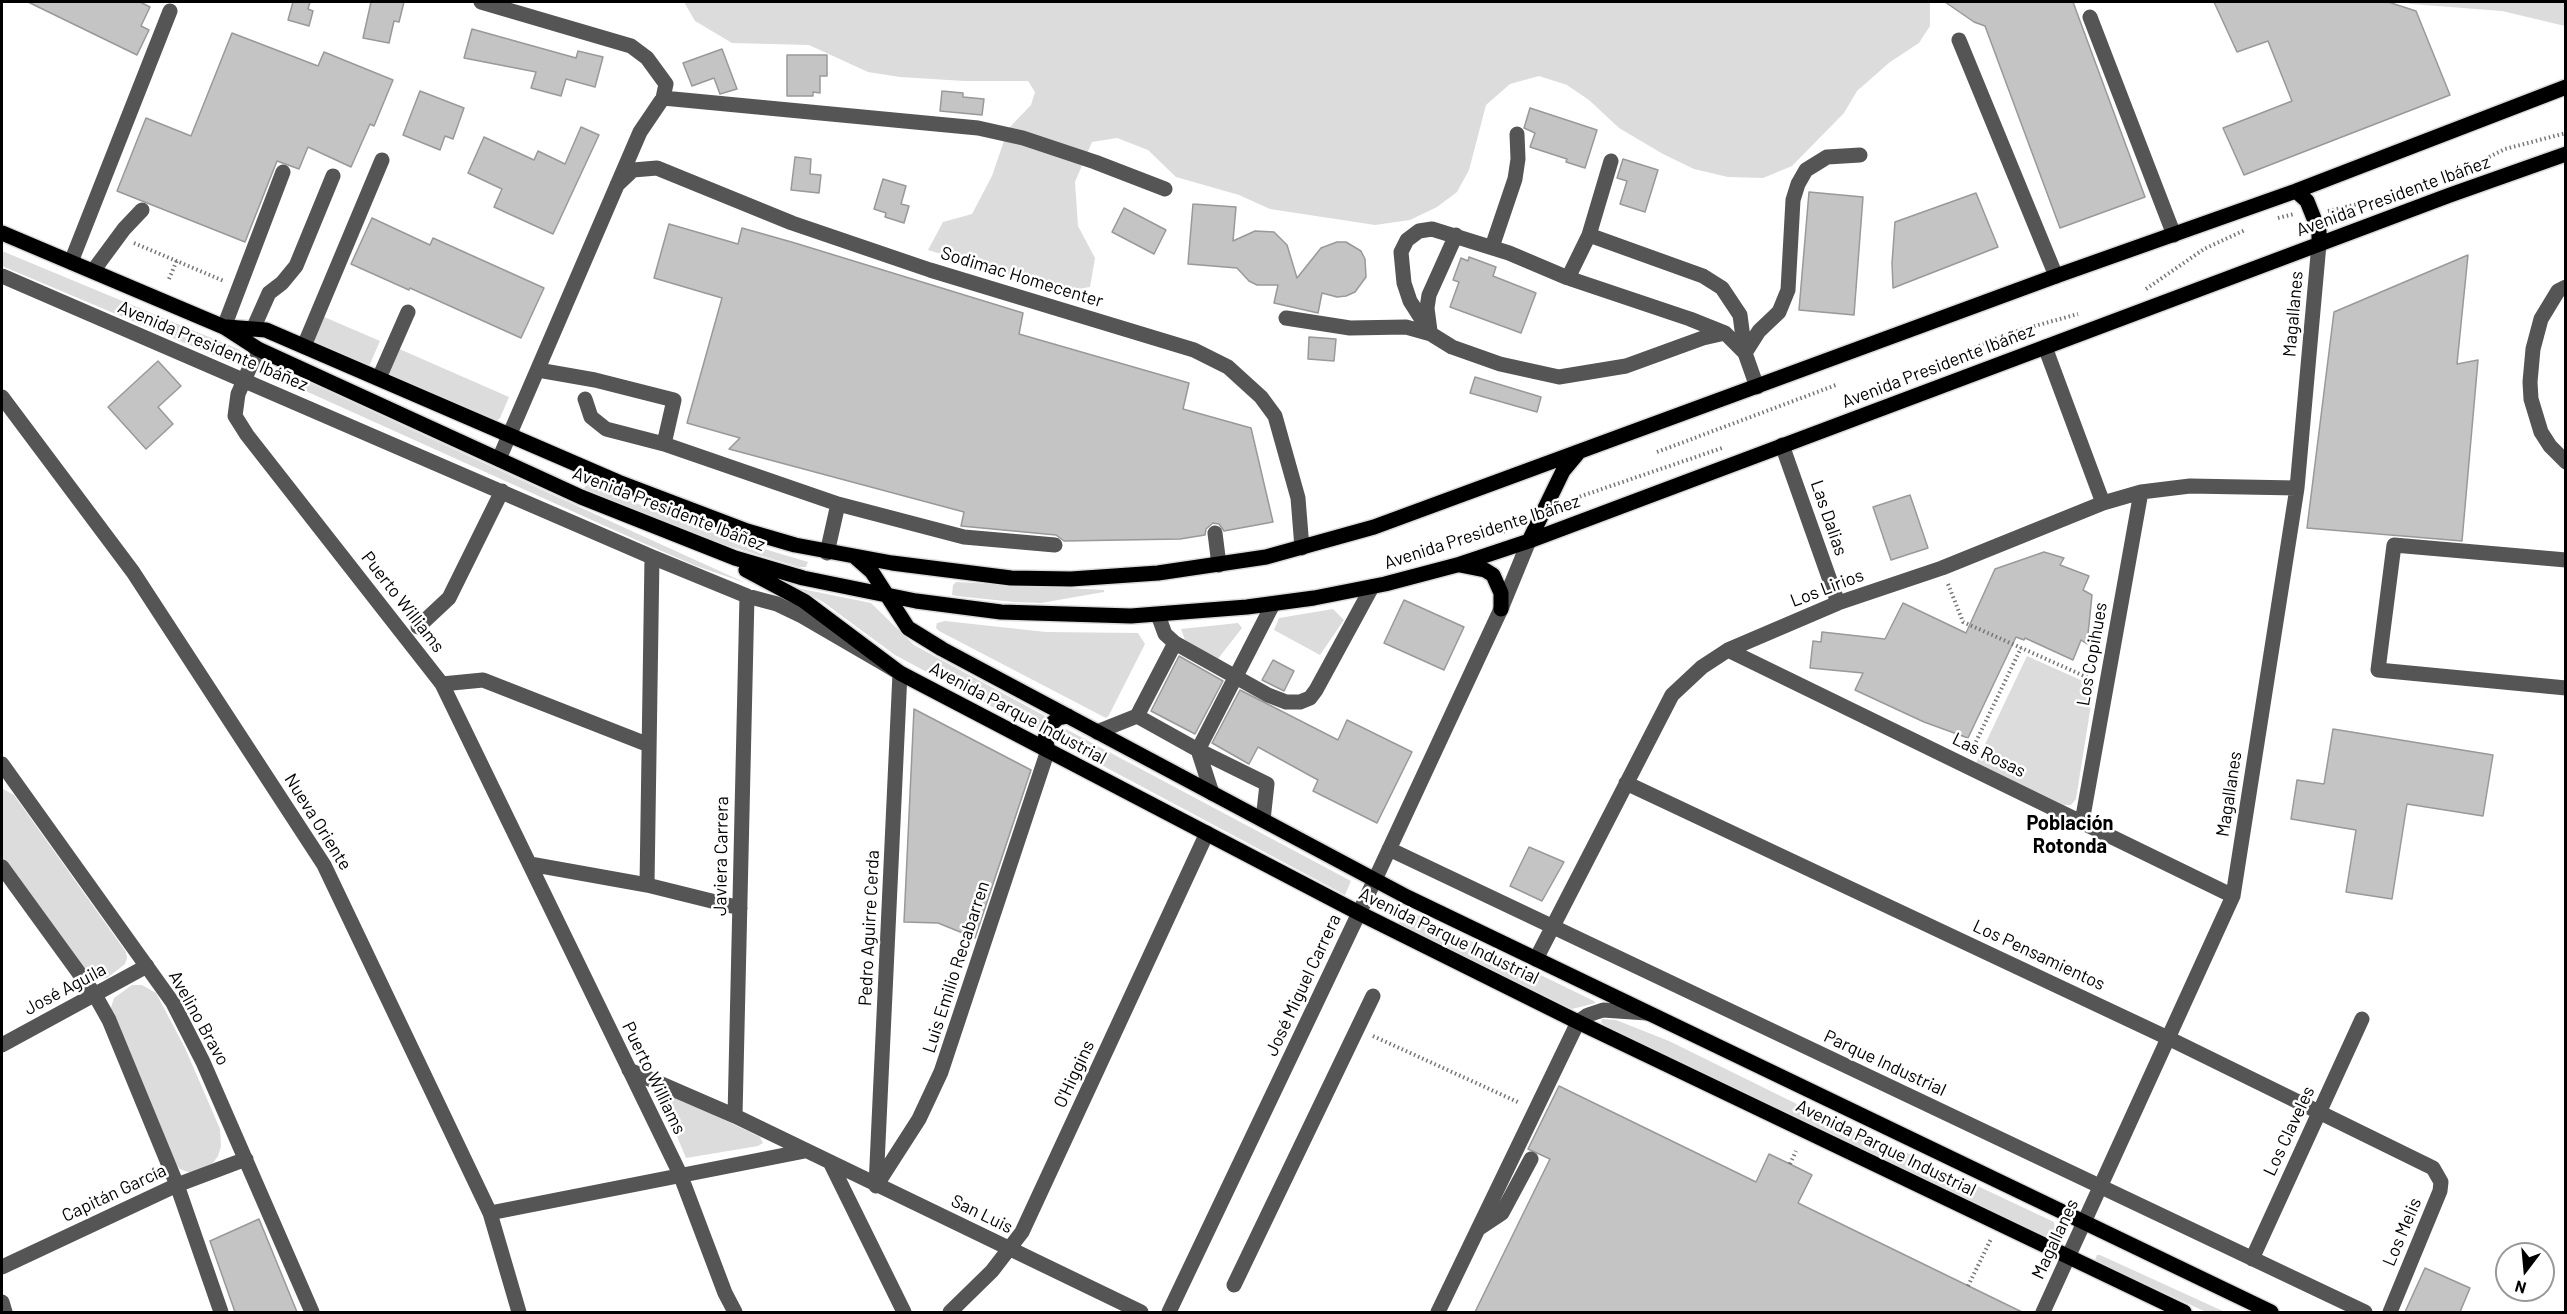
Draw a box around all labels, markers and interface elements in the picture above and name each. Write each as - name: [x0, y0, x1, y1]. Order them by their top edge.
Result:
- street label: Avenida Presidente Ibáñez: [2293, 151, 2493, 241]
- street label: Sodimac Homecenter: [938, 242, 1106, 312]
- street label: Magallanes: [2278, 270, 2308, 358]
- street label: Avenida Presidente Ibáñez: [115, 296, 311, 396]
- street label: Avenida Presidente Ibáñez: [1839, 319, 2037, 413]
- street label: Avenida Presidente Ibáñez: [570, 462, 768, 556]
- street label: Las Dalias: [1806, 477, 1852, 559]
- street label: Avenida Presidente Ibáñez: [1381, 490, 1583, 574]
- street label: Puerto Williams: [357, 547, 449, 657]
- street label: Los Lirios: [1787, 564, 1867, 612]
- street label: Los Copihues: [2072, 600, 2112, 708]
- street label: Avenida Parque Industrial: [926, 657, 1110, 769]
- street label: Las Rosas: [1949, 728, 2029, 782]
- street label: Magallanes: [2212, 750, 2246, 838]
- street label: Nueva Oriente: [280, 770, 356, 874]
- street label: Javiera Carrera: [709, 796, 733, 916]
- district label: Población Rotonda: [2026, 811, 2114, 858]
- street label: Pedro Aguirre Cerda: [854, 849, 884, 1007]
- street label: Luis Emilio Recabarren: [918, 878, 994, 1056]
- street label: Avenida Parque Industrial: [1356, 883, 1542, 989]
- street label: José Miguel Carrera: [1261, 910, 1345, 1060]
- street label: Los Pensamientos: [1969, 915, 2109, 995]
- street label: José Aguila: [20, 958, 110, 1020]
- street label: Avelino Bravo: [164, 967, 234, 1069]
- street label: Puerto Williams: [617, 1018, 691, 1138]
- street label: Parque Industrial: [1820, 1025, 1950, 1101]
- street label: O'Higgins: [1049, 1037, 1099, 1111]
- street label: Los Claveles: [2259, 1083, 2319, 1179]
- street label: Avenida Parque Industrial: [1793, 1095, 1979, 1201]
- street label: Capitán García: [58, 1159, 170, 1227]
- street label: San Luis: [948, 1190, 1016, 1238]
- street label: Magallanes: [2027, 1195, 2083, 1283]
- street label: Los Melis: [2378, 1195, 2426, 1269]
- north arrow: [2495, 1242, 2555, 1302]
- text: N: [2513, 1277, 2528, 1298]

